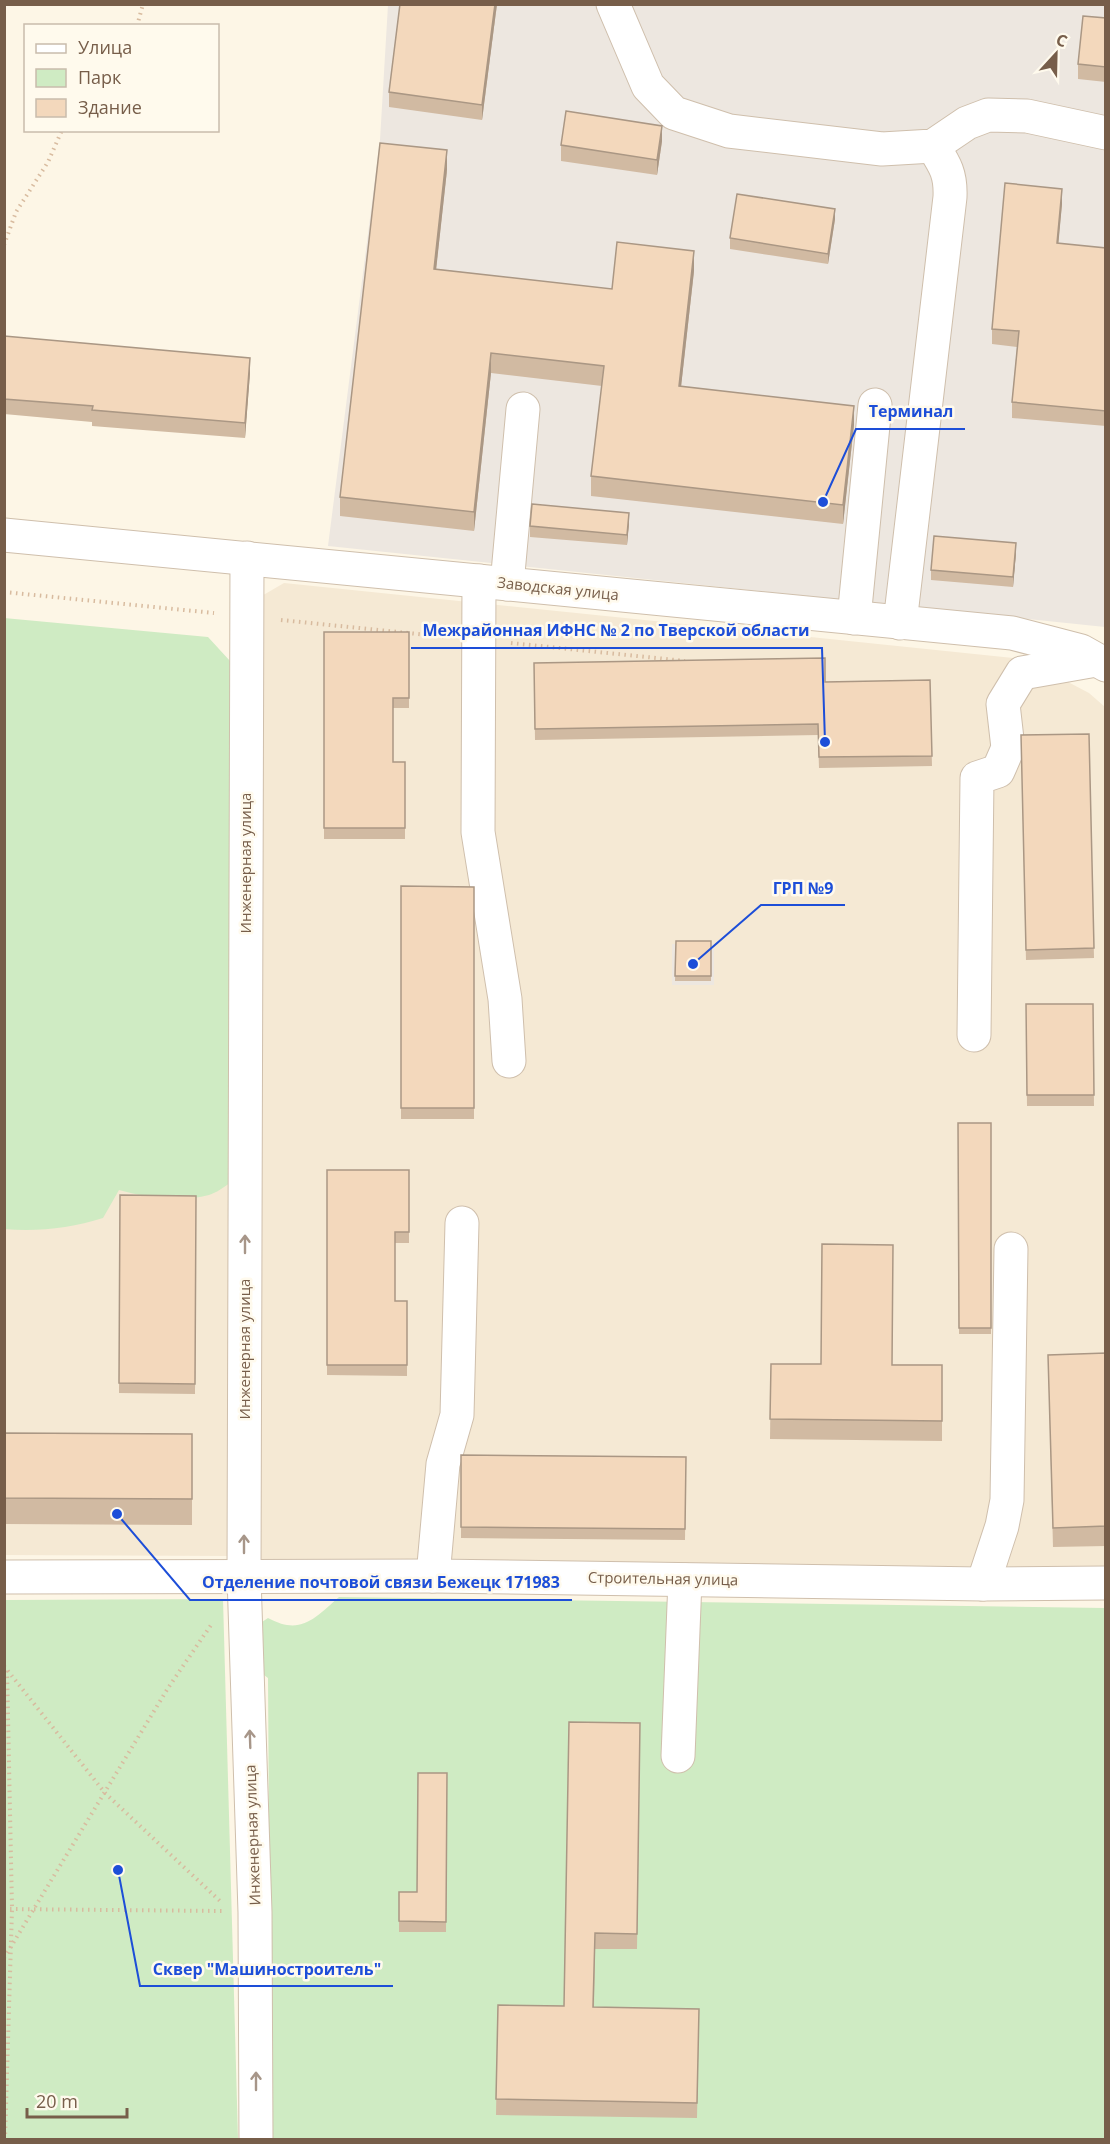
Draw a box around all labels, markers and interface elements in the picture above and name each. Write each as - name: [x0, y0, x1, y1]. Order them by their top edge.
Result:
- legend: [24, 24, 219, 132]
- north arrow: [1026, 24, 1086, 84]
- text: С: [1053, 28, 1070, 52]
- text: Улица: [78, 35, 132, 59]
- text: Парк: [78, 65, 122, 89]
- text: Здание: [78, 95, 142, 119]
- callout: Терминал: [856, 395, 965, 429]
- text: Терминал: [869, 400, 953, 422]
- street label: Заводская улица: [496, 572, 620, 604]
- callout: Межрайонная ИФНС № 2 по Тверской области: [411, 614, 822, 648]
- text: Межрайонная ИФНС № 2 по Тверской области: [422, 619, 810, 641]
- street label: Инженерная улица: [235, 793, 255, 933]
- callout: ГРП №9: [761, 871, 845, 905]
- text: ГРП №9: [773, 877, 833, 899]
- one-way arrow: [239, 1235, 251, 1255]
- street label: Инженерная улица: [234, 1279, 254, 1419]
- one-way arrow: [238, 1535, 250, 1555]
- callout: Отделение почтовой связи Бежецк 171983: [190, 1566, 572, 1600]
- street label: Строительная улица: [588, 1567, 738, 1589]
- text: Отделение почтовой связи Бежецк 171983: [202, 1571, 560, 1593]
- one-way arrow: [244, 1730, 255, 1750]
- street label: Инженерная улица: [240, 1764, 264, 1906]
- callout: Сквер "Машиностроитель": [140, 1952, 393, 1986]
- text: Сквер "Машиностроитель": [153, 1958, 381, 1980]
- one-way arrow: [250, 2072, 262, 2092]
- scale bar: [27, 2081, 128, 2119]
- text: 20 m: [36, 2089, 78, 2113]

